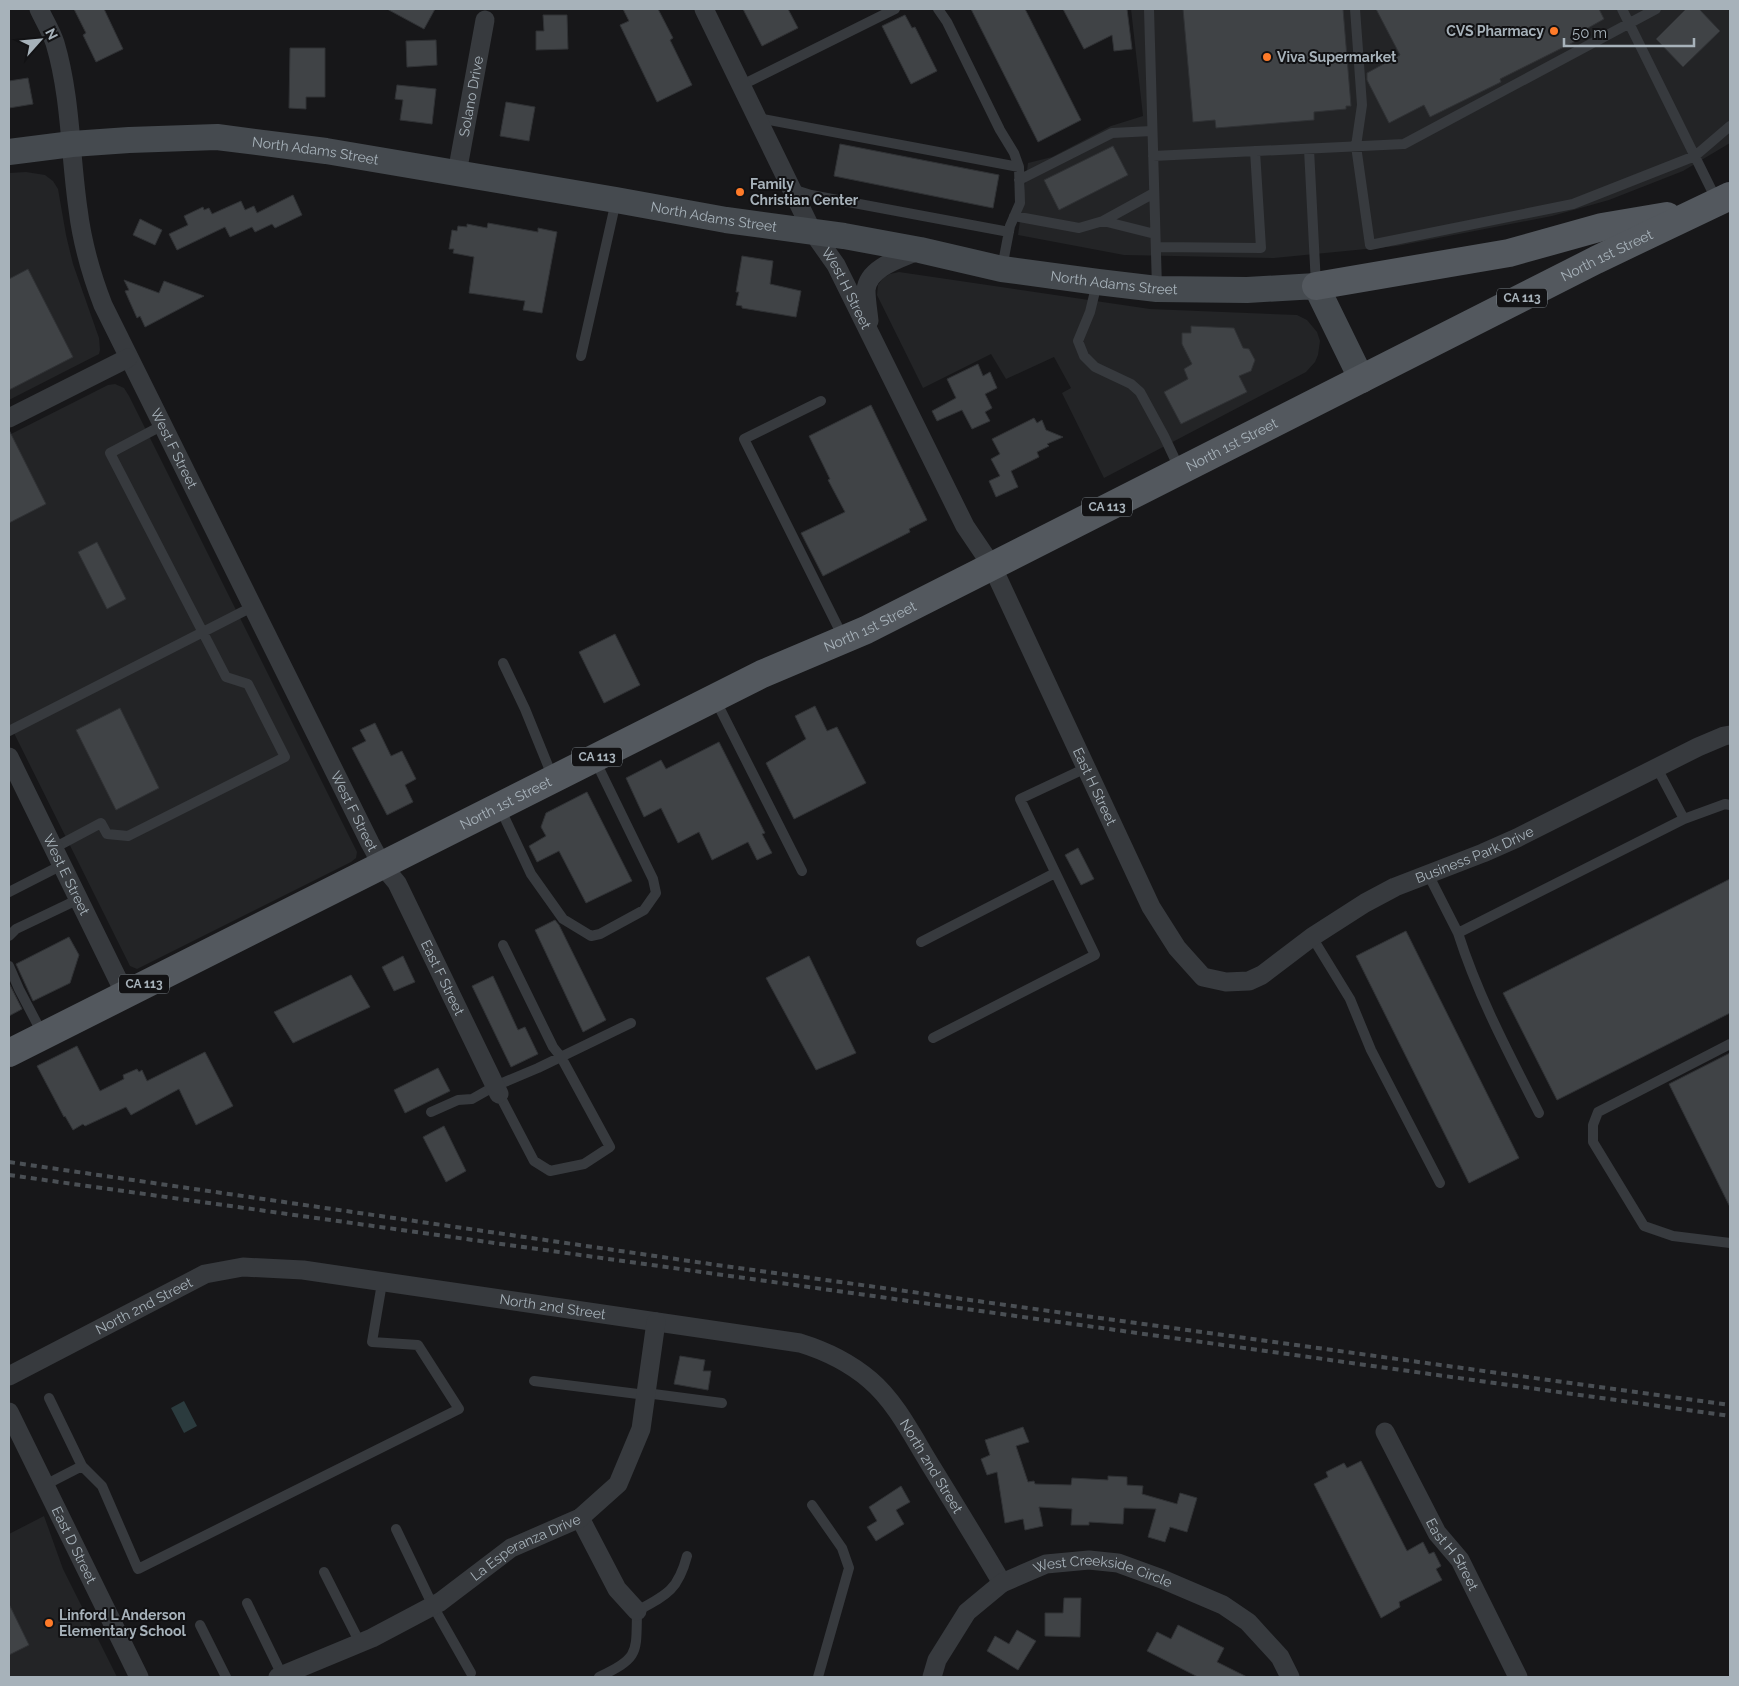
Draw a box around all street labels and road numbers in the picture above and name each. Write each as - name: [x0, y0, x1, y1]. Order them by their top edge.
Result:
- street label: Solano Drive: [456, 55, 486, 138]
- street label: North Adams Street: [251, 134, 380, 168]
- street label: North Adams Street: [649, 198, 778, 235]
- street label: North 1st Street: [1558, 226, 1656, 285]
- street label: West H Street: [818, 245, 874, 332]
- street label: North Adams Street: [1050, 268, 1178, 297]
- road number: CA 113: [1497, 288, 1547, 308]
- street label: West F Street: [148, 406, 201, 491]
- street label: North 1st Street: [1183, 415, 1280, 474]
- road number: CA 113: [1082, 498, 1132, 516]
- street label: North 1st Street: [821, 598, 919, 655]
- street label: East H Street: [1070, 745, 1120, 828]
- road number: CA 113: [572, 748, 622, 766]
- street label: West F Street: [328, 769, 381, 854]
- street label: North 1st Street: [457, 773, 554, 833]
- street label: Business Park Drive: [1413, 823, 1536, 886]
- street label: West E Street: [40, 832, 93, 918]
- street label: East F Street: [418, 937, 468, 1018]
- road number: CA 113: [119, 974, 169, 994]
- street label: North 2nd Street: [93, 1274, 195, 1338]
- street label: North 2nd Street: [499, 1291, 607, 1322]
- street label: North 2nd Street: [897, 1416, 966, 1516]
- street label: East D Street: [49, 1504, 100, 1586]
- street label: La Esperanza Drive: [467, 1511, 583, 1584]
- street label: East H Street: [1423, 1515, 1482, 1593]
- street label: West Creekside Circle: [1031, 1552, 1175, 1590]

